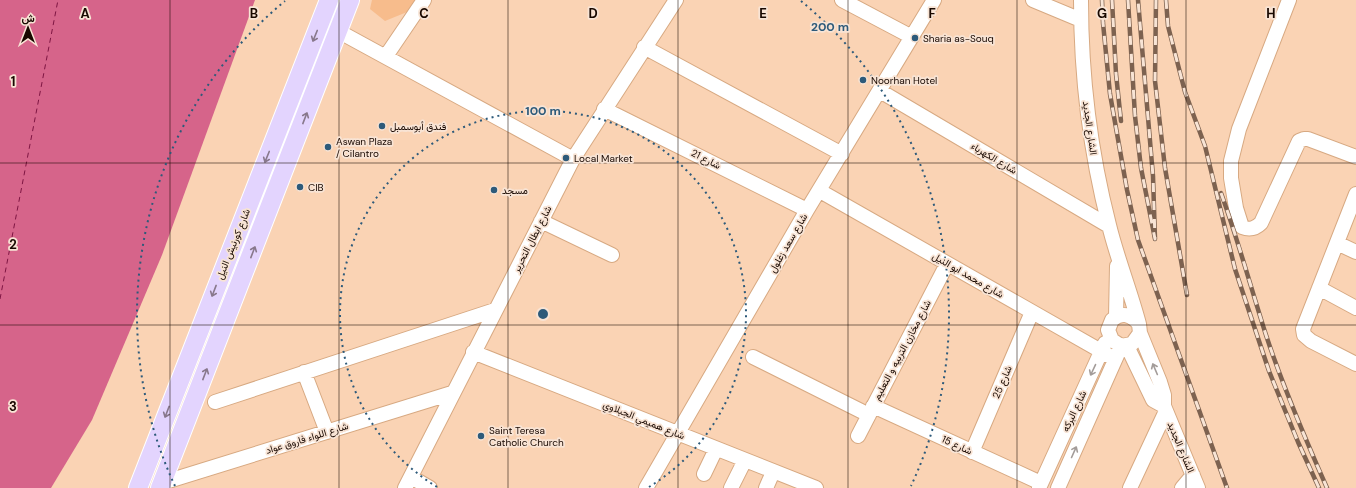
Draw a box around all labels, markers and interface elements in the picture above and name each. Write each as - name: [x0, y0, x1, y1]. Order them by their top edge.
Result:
- text: A: [80, 5, 90, 22]
- text: B: [250, 5, 258, 22]
- text: C: [419, 5, 429, 22]
- text: D: [588, 5, 598, 22]
- text: E: [759, 5, 767, 22]
- text: F: [928, 5, 936, 22]
- text: G: [1097, 5, 1107, 22]
- text: H: [1266, 5, 1276, 22]
- north arrow: [8, 8, 48, 48]
- text: ش: [21, 11, 35, 25]
- text: 200 m: [811, 19, 849, 35]
- one-way arrow: [310, 30, 318, 42]
- place label: Sharia as-Souq: [923, 32, 994, 45]
- marker: Sharia as-Souq: [910, 33, 920, 43]
- text: 1: [11, 73, 15, 90]
- place label: Noorhan Hotel: [871, 74, 937, 87]
- marker: Noorhan Hotel: [858, 75, 868, 85]
- street label: الشارع الجديد: [1080, 100, 1100, 156]
- text: 100 m: [525, 103, 561, 119]
- one-way arrow: [301, 113, 309, 125]
- place label: فندق أبوسمبل: [390, 120, 447, 133]
- marker: فندق أبوسمبل: [377, 121, 387, 131]
- place label: Aswan Plaza / Cilantro: [336, 135, 392, 160]
- street label: شارع الكهرباء: [969, 139, 1019, 177]
- marker: Aswan Plaza / Cilantro: [323, 142, 333, 152]
- street label: شارع 21: [689, 146, 723, 172]
- one-way arrow: [262, 151, 270, 163]
- place label: Local Market: [574, 152, 633, 165]
- marker: Local Market: [561, 153, 571, 163]
- place label: CIB: [308, 181, 324, 194]
- marker: CIB: [295, 182, 305, 192]
- place label: مسجد: [502, 184, 528, 197]
- marker: مسجد: [489, 185, 499, 195]
- street label: شارع ابطال التحرير: [509, 203, 554, 275]
- street label: شارع كورنيش النيل: [213, 207, 253, 281]
- street label: شارع سعد زغلول: [766, 211, 810, 275]
- text: 2: [9, 236, 17, 253]
- one-way arrow: [249, 247, 257, 259]
- street label: شارع محمد ابو النيل: [930, 249, 1006, 301]
- one-way arrow: [210, 285, 218, 297]
- street label: شارع مخازن التربيه و التعليم: [870, 298, 934, 402]
- centre of rings: [536, 307, 550, 321]
- street label: شارع 25: [989, 363, 1015, 400]
- one-way arrow: [1151, 363, 1158, 375]
- one-way arrow: [1088, 364, 1096, 376]
- one-way arrow: [202, 368, 210, 380]
- street label: شارع البركه: [1059, 388, 1089, 434]
- text: 3: [9, 398, 17, 415]
- street label: شارع هميمي الجبلاوي: [600, 398, 687, 444]
- one-way arrow: [163, 406, 171, 418]
- street label: شارع اللواء فاروق عواد: [264, 419, 350, 457]
- street label: الشارع الجديد: [1164, 419, 1198, 475]
- place label: Saint Teresa Catholic Church: [489, 424, 564, 449]
- marker: Saint Teresa Catholic Church: [476, 431, 486, 441]
- street label: شارع 15: [940, 432, 974, 458]
- one-way arrow: [1071, 447, 1078, 459]

